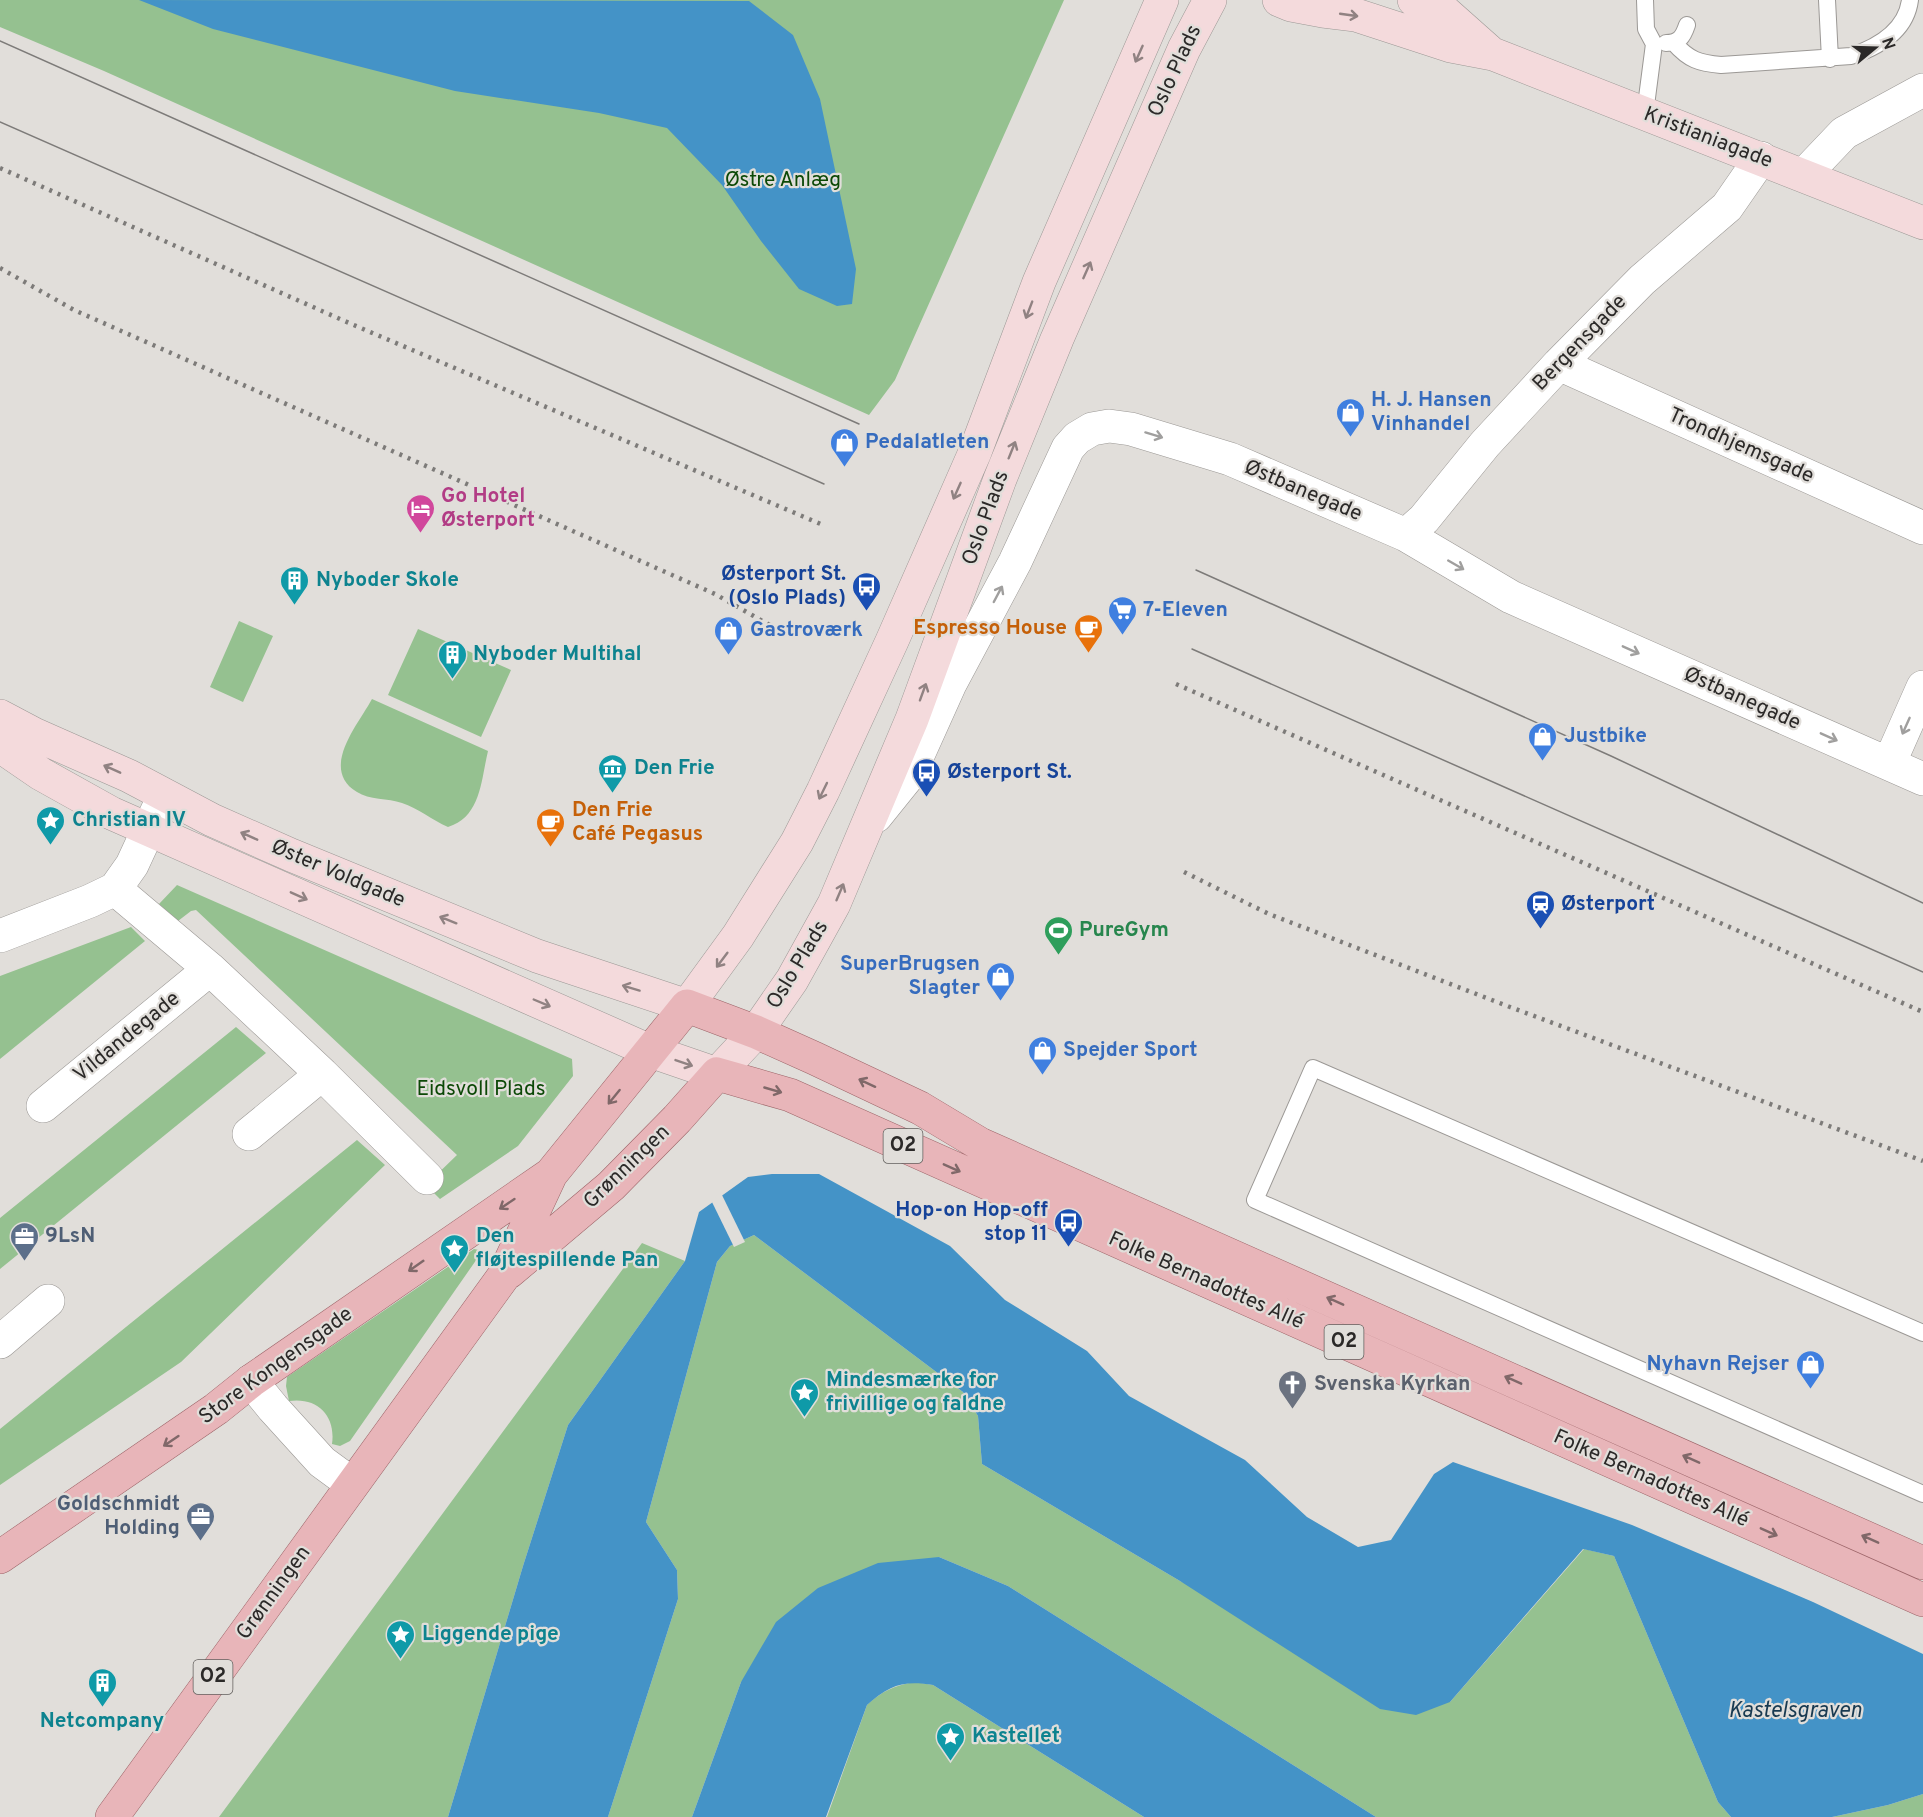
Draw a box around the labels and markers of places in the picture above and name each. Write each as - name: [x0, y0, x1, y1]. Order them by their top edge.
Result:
- place label: H. J. Hansen Vinhandel: [1371, 387, 1492, 438]
- shop icon: H. J. Hansen Vinhandel: [1334, 396, 1366, 438]
- shop icon: Pedalatleten: [828, 426, 860, 468]
- place label: Pedalatleten: [865, 429, 989, 456]
- place label: Go Hotel Østerport: [441, 483, 535, 534]
- hotel icon: Go Hotel Østerport: [404, 492, 436, 534]
- place label: Østerport St. (Oslo Plads): [721, 561, 846, 612]
- building icon: Nyboder Skole: [279, 564, 311, 606]
- place label: Nyboder Skole: [316, 567, 459, 594]
- bus stop icon: Østerport St. (Oslo Plads): [851, 570, 883, 612]
- supermarket icon: 7-Eleven: [1106, 594, 1138, 636]
- place label: 7-Eleven: [1143, 597, 1228, 624]
- cafe icon: Espresso House: [1072, 612, 1104, 654]
- shop icon: Gastroværk: [713, 614, 745, 656]
- place label: Espresso House: [913, 615, 1067, 642]
- place label: Gastroværk: [750, 617, 863, 644]
- building icon: Nyboder Multihal: [436, 638, 468, 680]
- place label: Nyboder Multihal: [473, 641, 642, 668]
- shop icon: Justbike: [1527, 720, 1559, 762]
- place label: Justbike: [1564, 723, 1647, 750]
- museum icon: Den Frie: [597, 752, 629, 794]
- place label: Den Frie: [634, 755, 715, 782]
- bus stop icon: Østerport St.: [910, 756, 942, 798]
- place label: Østerport St.: [947, 759, 1072, 786]
- place label: Den Frie Café Pegasus: [572, 797, 703, 848]
- place icon: Christian IV: [35, 804, 67, 846]
- cafe icon: Den Frie Café Pegasus: [535, 806, 567, 848]
- place label: Christian IV: [72, 807, 186, 834]
- station icon: Østerport: [1524, 888, 1556, 930]
- place label: Østerport: [1561, 891, 1655, 918]
- sports icon: PureGym: [1042, 914, 1074, 956]
- place label: PureGym: [1079, 917, 1169, 944]
- place label: SuperBrugsen Slagter: [840, 951, 980, 1002]
- shop icon: SuperBrugsen Slagter: [985, 960, 1017, 1002]
- shop icon: Spejder Sport: [1026, 1034, 1058, 1076]
- place label: Spejder Sport: [1063, 1037, 1198, 1064]
- place label: Hop-on Hop-off stop 11: [895, 1197, 1049, 1248]
- bus stop icon: Hop-on Hop-off stop 11: [1053, 1206, 1085, 1248]
- office icon: 9LsN: [8, 1220, 40, 1262]
- place label: 9LsN: [45, 1223, 95, 1250]
- place label: Den fløjtespillende Pan: [476, 1223, 658, 1274]
- place icon: Den fløjtespillende Pan: [439, 1232, 471, 1274]
- shop icon: Nyhavn Rejser: [1794, 1348, 1826, 1390]
- place label: Nyhavn Rejser: [1646, 1351, 1789, 1378]
- place label: Mindesmærke for frivillige og faldne: [826, 1367, 1004, 1418]
- church icon: Svenska Kyrkan: [1277, 1368, 1309, 1410]
- place label: Svenska Kyrkan: [1314, 1371, 1471, 1398]
- place icon: Mindesmærke for frivillige og faldne: [789, 1376, 821, 1418]
- place label: Goldschmidt Holding: [57, 1491, 180, 1542]
- office icon: Goldschmidt Holding: [185, 1500, 217, 1542]
- place icon: Liggende pige: [385, 1618, 417, 1660]
- place label: Liggende pige: [422, 1621, 559, 1648]
- building icon: Netcompany: [86, 1666, 118, 1708]
- place label: Netcompany: [40, 1708, 164, 1735]
- place icon: Kastellet: [935, 1720, 967, 1762]
- place label: Kastellet: [972, 1723, 1060, 1750]

